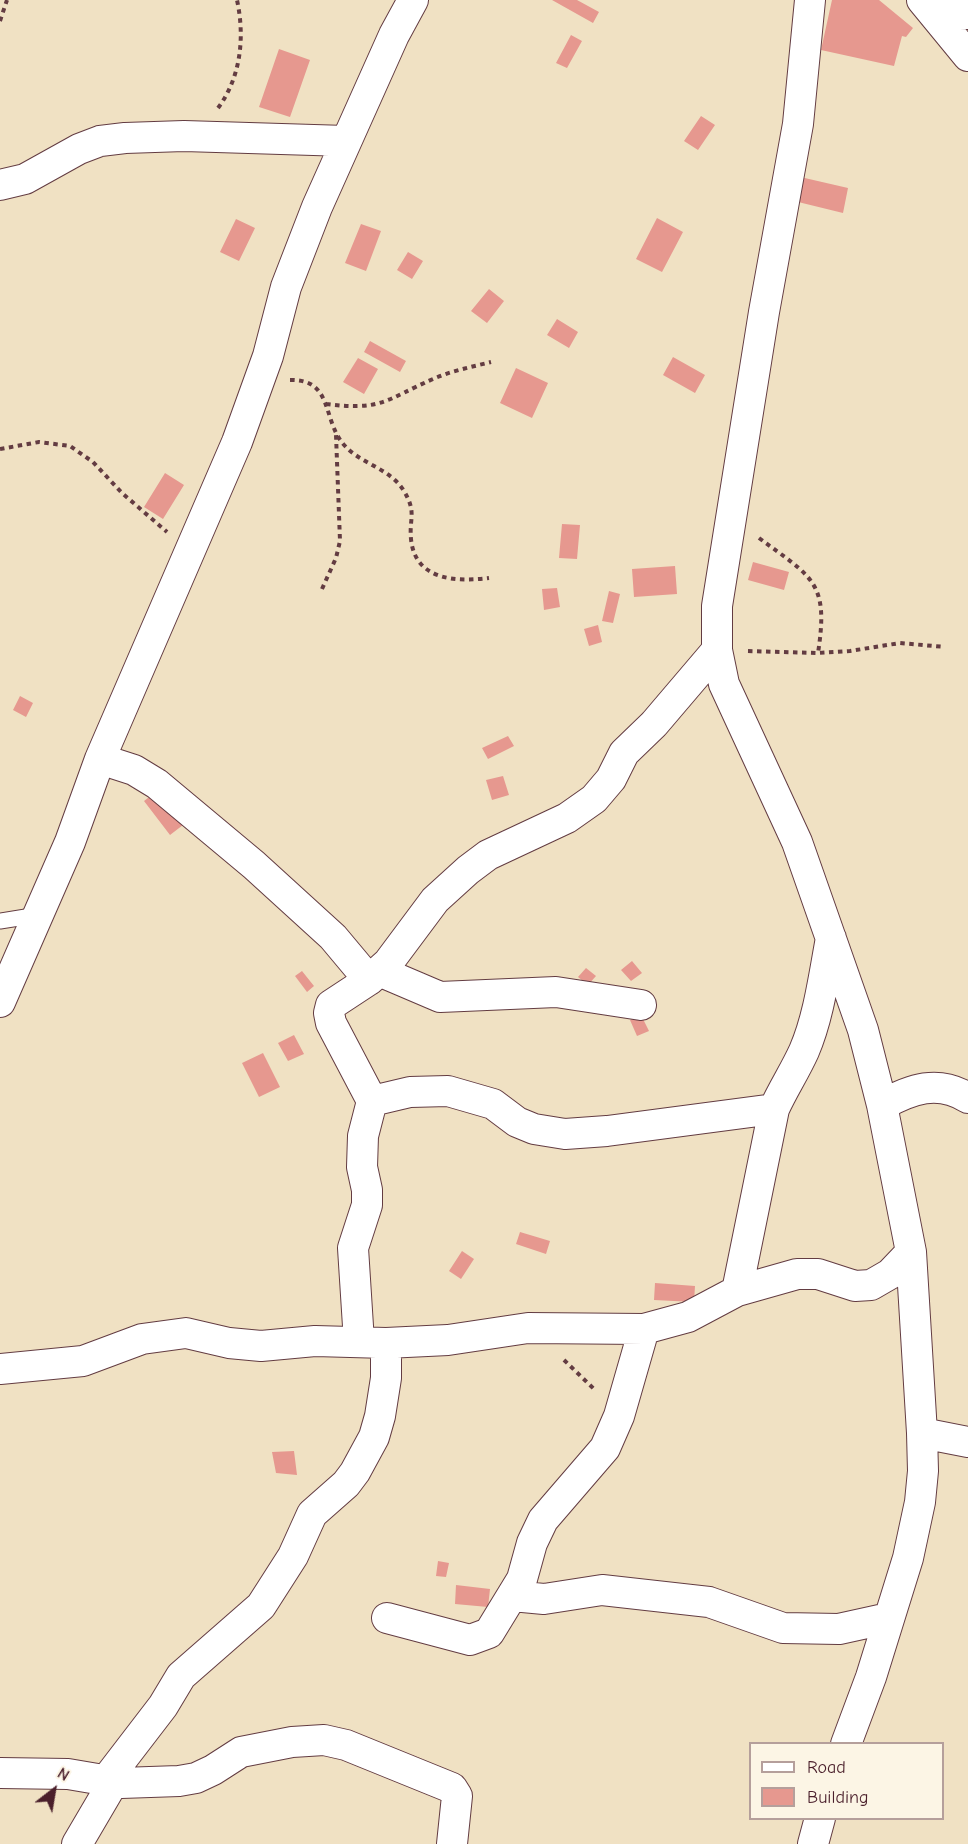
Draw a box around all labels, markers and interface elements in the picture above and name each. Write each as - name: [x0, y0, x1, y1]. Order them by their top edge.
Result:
- legend: [749, 1742, 944, 1820]
- text: Road: [807, 1757, 846, 1778]
- north arrow: [24, 1760, 84, 1820]
- text: N: [54, 1764, 72, 1785]
- text: Building: [807, 1787, 869, 1808]

